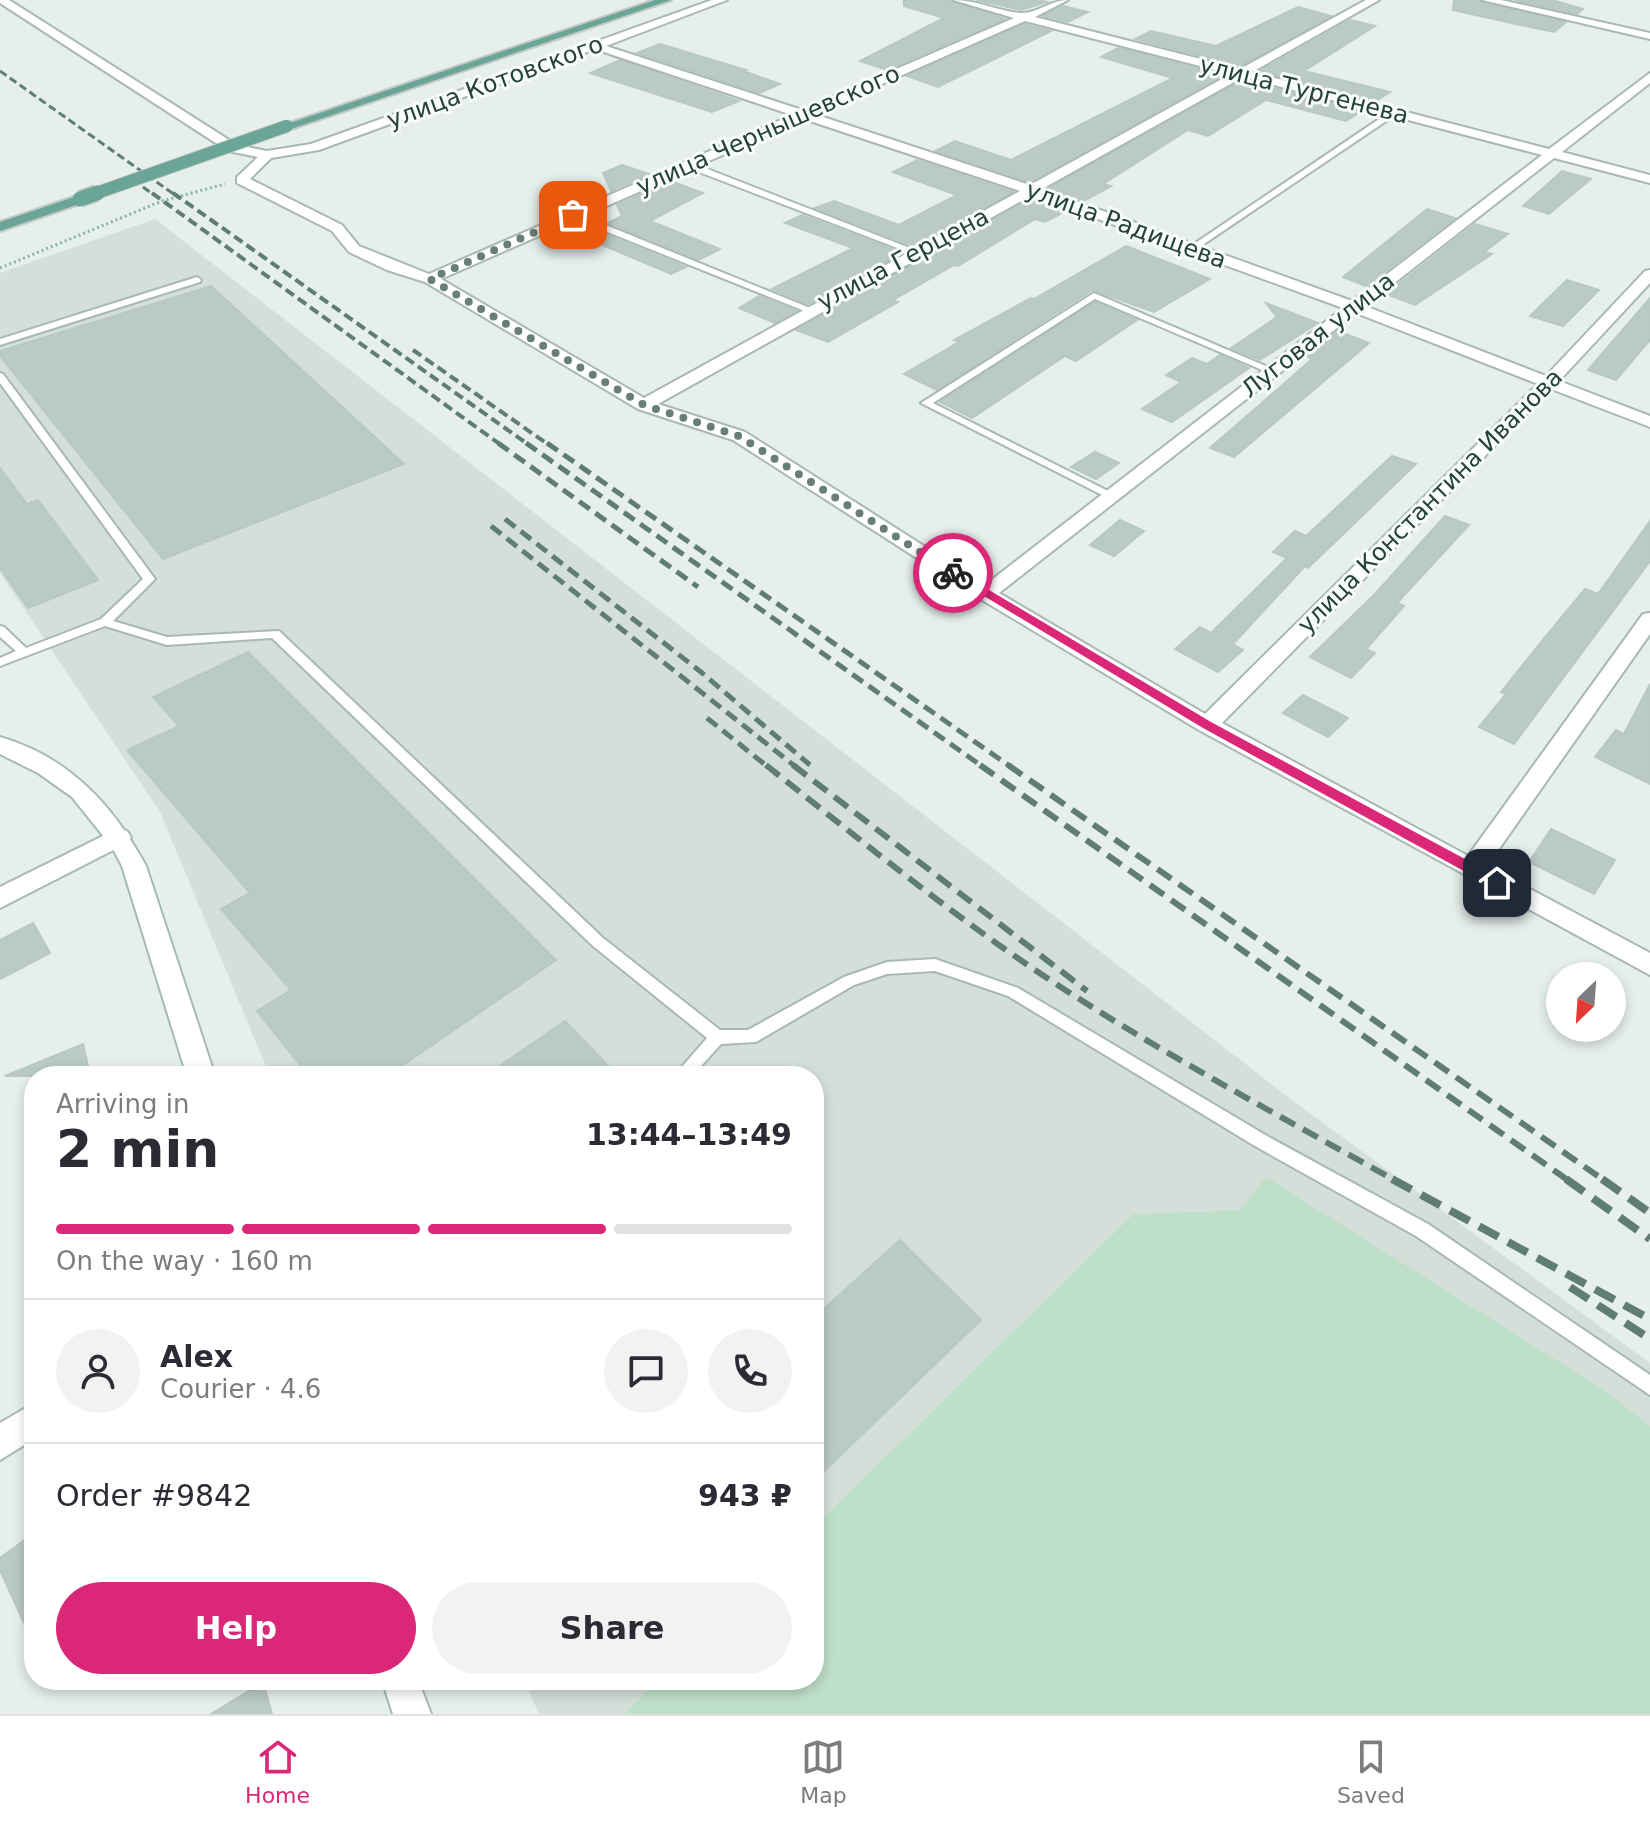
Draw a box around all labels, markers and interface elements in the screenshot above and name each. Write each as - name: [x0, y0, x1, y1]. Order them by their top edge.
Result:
- street label: улица Котовского: [383, 30, 607, 134]
- street label: улица Тургенева: [1197, 50, 1411, 130]
- street label: улица Чернышевского: [632, 59, 904, 201]
- street label: улица Радищева: [1022, 176, 1230, 274]
- pin: [539, 181, 607, 249]
- icon: bag: [551, 193, 595, 237]
- street label: улица Герцена: [813, 202, 993, 316]
- street label: Луговая улица: [1236, 267, 1400, 403]
- street label: улица Константина Иванова: [1292, 363, 1568, 639]
- courier: [913, 533, 993, 613]
- icon: bike: [931, 551, 975, 595]
- pin: [1463, 849, 1531, 917]
- icon: home: [1475, 861, 1519, 905]
- north arrow: [1546, 962, 1626, 1042]
- map controls: [1546, 962, 1626, 1042]
- text: Arriving in: [56, 1089, 190, 1119]
- text: 13:44–13:49: [586, 1117, 792, 1152]
- text: 2 min: [56, 1119, 219, 1179]
- text: On the way · 160 m: [56, 1246, 313, 1276]
- button: person: [56, 1329, 140, 1413]
- button: chat: [604, 1329, 688, 1413]
- button: phone: [708, 1329, 792, 1413]
- text: Alex: [160, 1339, 233, 1374]
- text: Courier · 4.6: [160, 1374, 321, 1404]
- text: Order #9842: [56, 1478, 252, 1513]
- text: 943 ₽: [698, 1478, 792, 1513]
- button: Help: [56, 1582, 416, 1674]
- button: Share: [432, 1582, 792, 1674]
- tab: Home: [245, 1735, 310, 1808]
- tab: Map: [800, 1735, 847, 1808]
- tab: Saved: [1337, 1735, 1405, 1808]

